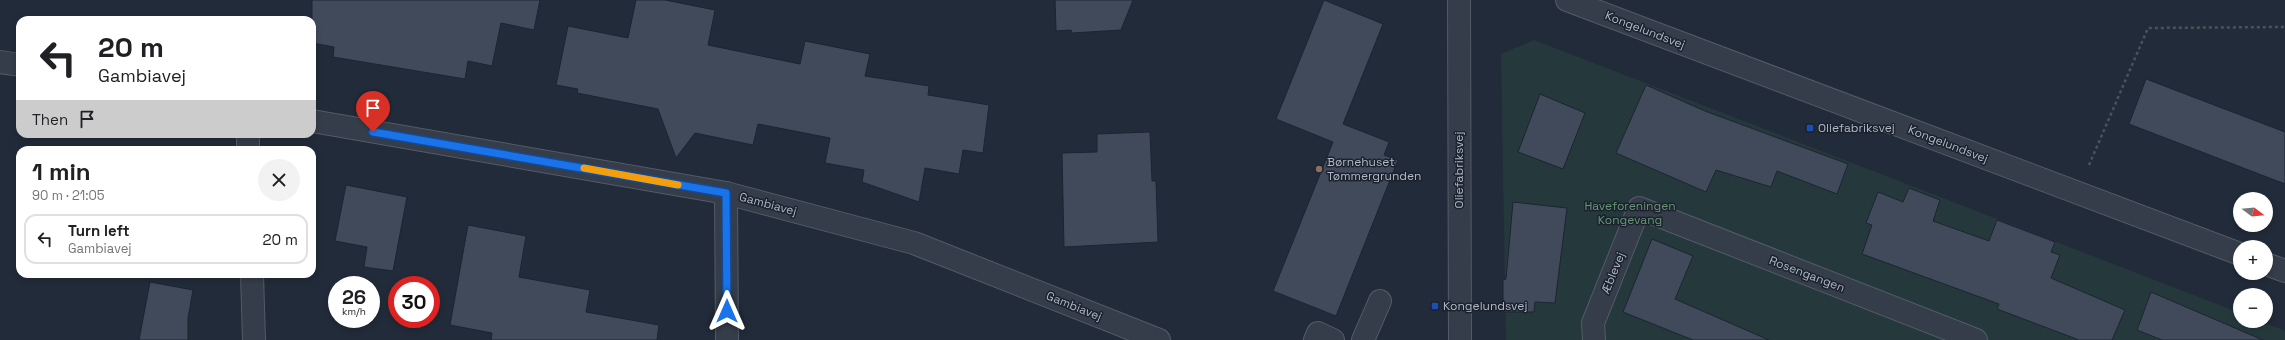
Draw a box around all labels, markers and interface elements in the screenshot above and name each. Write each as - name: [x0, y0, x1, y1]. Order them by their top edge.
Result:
- street label: Kongelundsvej: [1603, 7, 1687, 53]
- text: 20 m: [98, 29, 164, 65]
- icon: left: [32, 32, 84, 84]
- text: Gambiavej: [98, 64, 186, 87]
- pin: [356, 91, 390, 132]
- icon: arrive: [362, 97, 384, 119]
- icon: arrive: [76, 108, 98, 130]
- text: Then: [32, 110, 68, 129]
- place label: Oliefabriksvej: [1818, 120, 1895, 136]
- street label: Kongelundsvej: [1906, 121, 1990, 167]
- marker: Oliefabriksvej: [1805, 123, 1815, 133]
- street label: Oliefabriksvej: [1451, 132, 1467, 208]
- place label: Børnehuset Tømmergrunden: [1327, 154, 1421, 184]
- text: 1 min: [32, 156, 91, 187]
- button: close: [258, 159, 300, 201]
- marker: Børnehuset Tømmergrunden: [1314, 164, 1324, 174]
- text: 90 m · 21:05: [32, 187, 105, 204]
- street label: Gambiavej: [738, 189, 798, 219]
- north arrow: [2233, 192, 2273, 232]
- map controls: [2233, 192, 2273, 328]
- park label: Haveforeningen Kongevang: [1584, 198, 1676, 228]
- text: Turn left: [68, 221, 130, 240]
- icon: left: [34, 228, 56, 250]
- text: 20 m: [263, 230, 298, 249]
- text: Gambiavej: [68, 240, 132, 257]
- button: +: [2233, 240, 2273, 280]
- street label: Æblevej: [1597, 250, 1629, 296]
- street label: Rosengangen: [1767, 252, 1847, 296]
- speed limit sign: 30: [388, 276, 440, 328]
- text: 26: [342, 284, 366, 310]
- street label: Gambiavej: [1044, 288, 1104, 324]
- button: −: [2233, 288, 2273, 328]
- position arrow: [706, 290, 748, 332]
- place label: Kongelundsvej: [1443, 298, 1527, 314]
- marker: Kongelundsvej: [1430, 301, 1440, 311]
- text: km/h: [342, 305, 366, 318]

